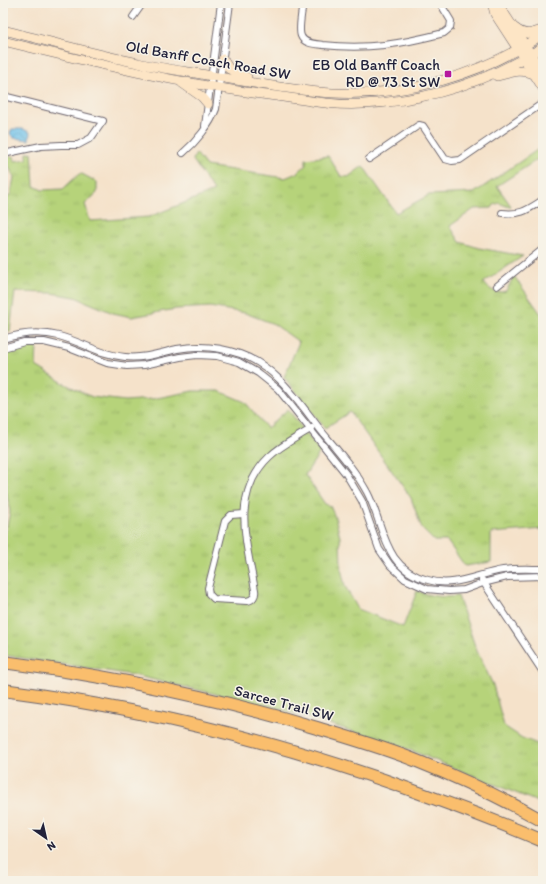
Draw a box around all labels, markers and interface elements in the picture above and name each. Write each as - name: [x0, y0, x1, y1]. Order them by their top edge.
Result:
- street label: Old Banff Coach Road SW: [124, 37, 292, 83]
- place label: EB Old Banff Coach RD @ 73 St SW: [312, 56, 440, 91]
- marker: EB Old Banff Coach RD @ 73 St SW: [443, 69, 453, 79]
- street label: Sarcee Trail SW: [233, 681, 336, 725]
- north arrow: [26, 818, 66, 858]
- text: N: [45, 838, 58, 853]

